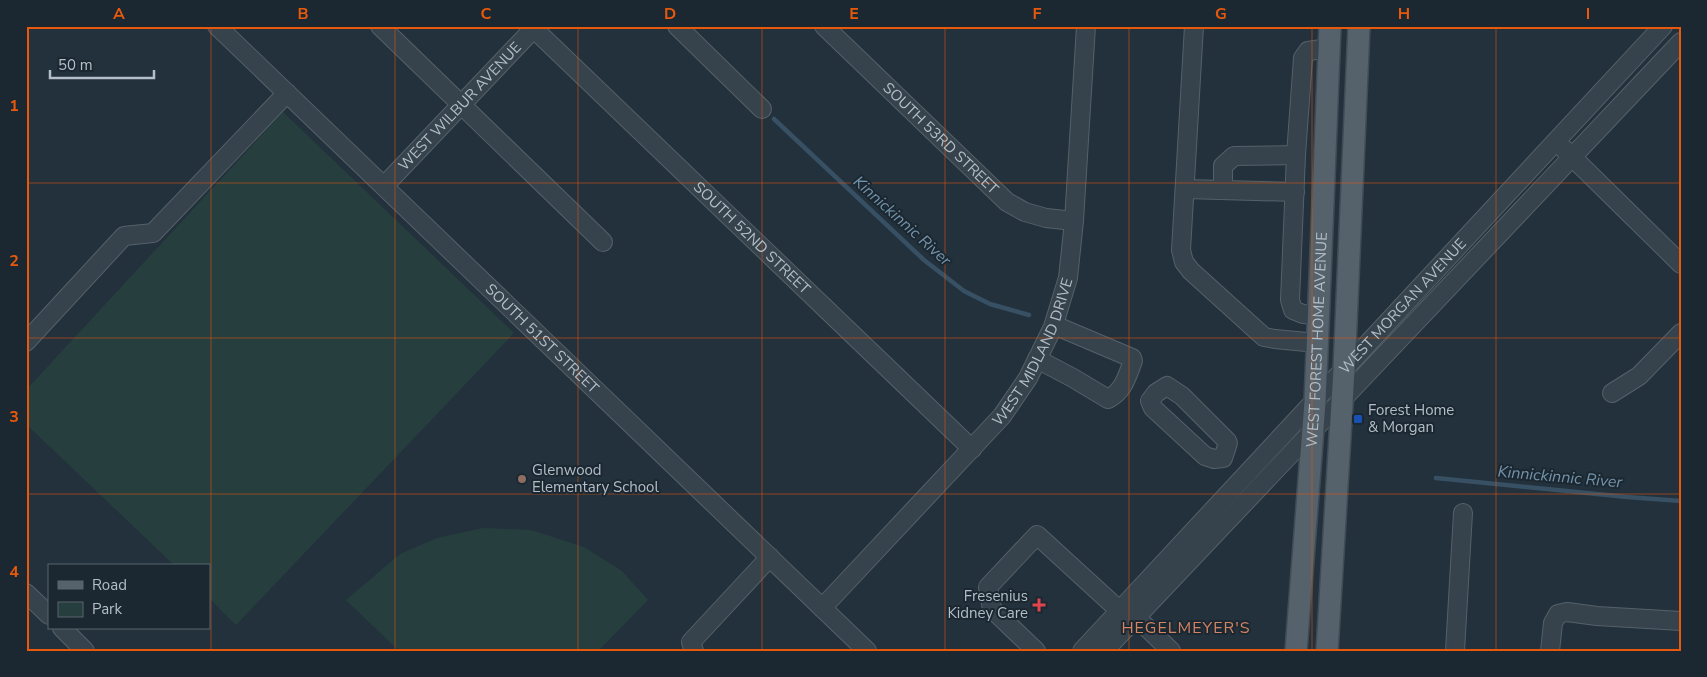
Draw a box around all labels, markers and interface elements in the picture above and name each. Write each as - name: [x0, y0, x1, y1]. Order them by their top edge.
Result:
- text: A: [113, 3, 125, 25]
- text: B: [297, 3, 309, 25]
- text: C: [481, 3, 492, 25]
- text: D: [664, 3, 676, 25]
- text: E: [849, 3, 859, 25]
- text: F: [1033, 3, 1042, 25]
- text: G: [1215, 3, 1227, 25]
- text: H: [1398, 3, 1410, 25]
- text: I: [1586, 3, 1590, 25]
- street label: WEST WILBUR AVENUE: [394, 38, 526, 175]
- scale bar: [50, 48, 154, 80]
- text: 50 m: [58, 55, 93, 75]
- street label: SOUTH 53RD STREET: [879, 78, 1003, 199]
- text: 1: [9, 95, 19, 117]
- water label: Kinnickinnic River: [848, 171, 957, 272]
- street label: SOUTH 52ND STREET: [689, 177, 815, 299]
- street label: WEST FOREST HOME AVENUE: [1302, 232, 1332, 448]
- street label: WEST MORGAN AVENUE: [1335, 234, 1471, 378]
- text: 2: [9, 250, 19, 272]
- street label: WEST MIDLAND DRIVE: [988, 275, 1077, 430]
- street label: SOUTH 51ST STREET: [481, 279, 603, 398]
- place label: Forest Home & Morgan: [1368, 400, 1454, 437]
- text: 3: [9, 406, 19, 428]
- marker: Forest Home & Morgan: [1352, 413, 1364, 425]
- place label: Glenwood Elementary School: [532, 460, 659, 497]
- water label: Kinnickinnic River: [1497, 461, 1624, 494]
- marker: Glenwood Elementary School: [516, 473, 528, 485]
- text: 4: [9, 561, 19, 583]
- legend: [48, 564, 210, 630]
- text: Road: [92, 575, 127, 595]
- place label: Fresenius Kidney Care: [947, 586, 1028, 623]
- marker: Fresenius Kidney Care: [1032, 598, 1046, 612]
- text: Park: [92, 599, 122, 619]
- district label: HEGELMEYER'S: [1121, 617, 1251, 639]

